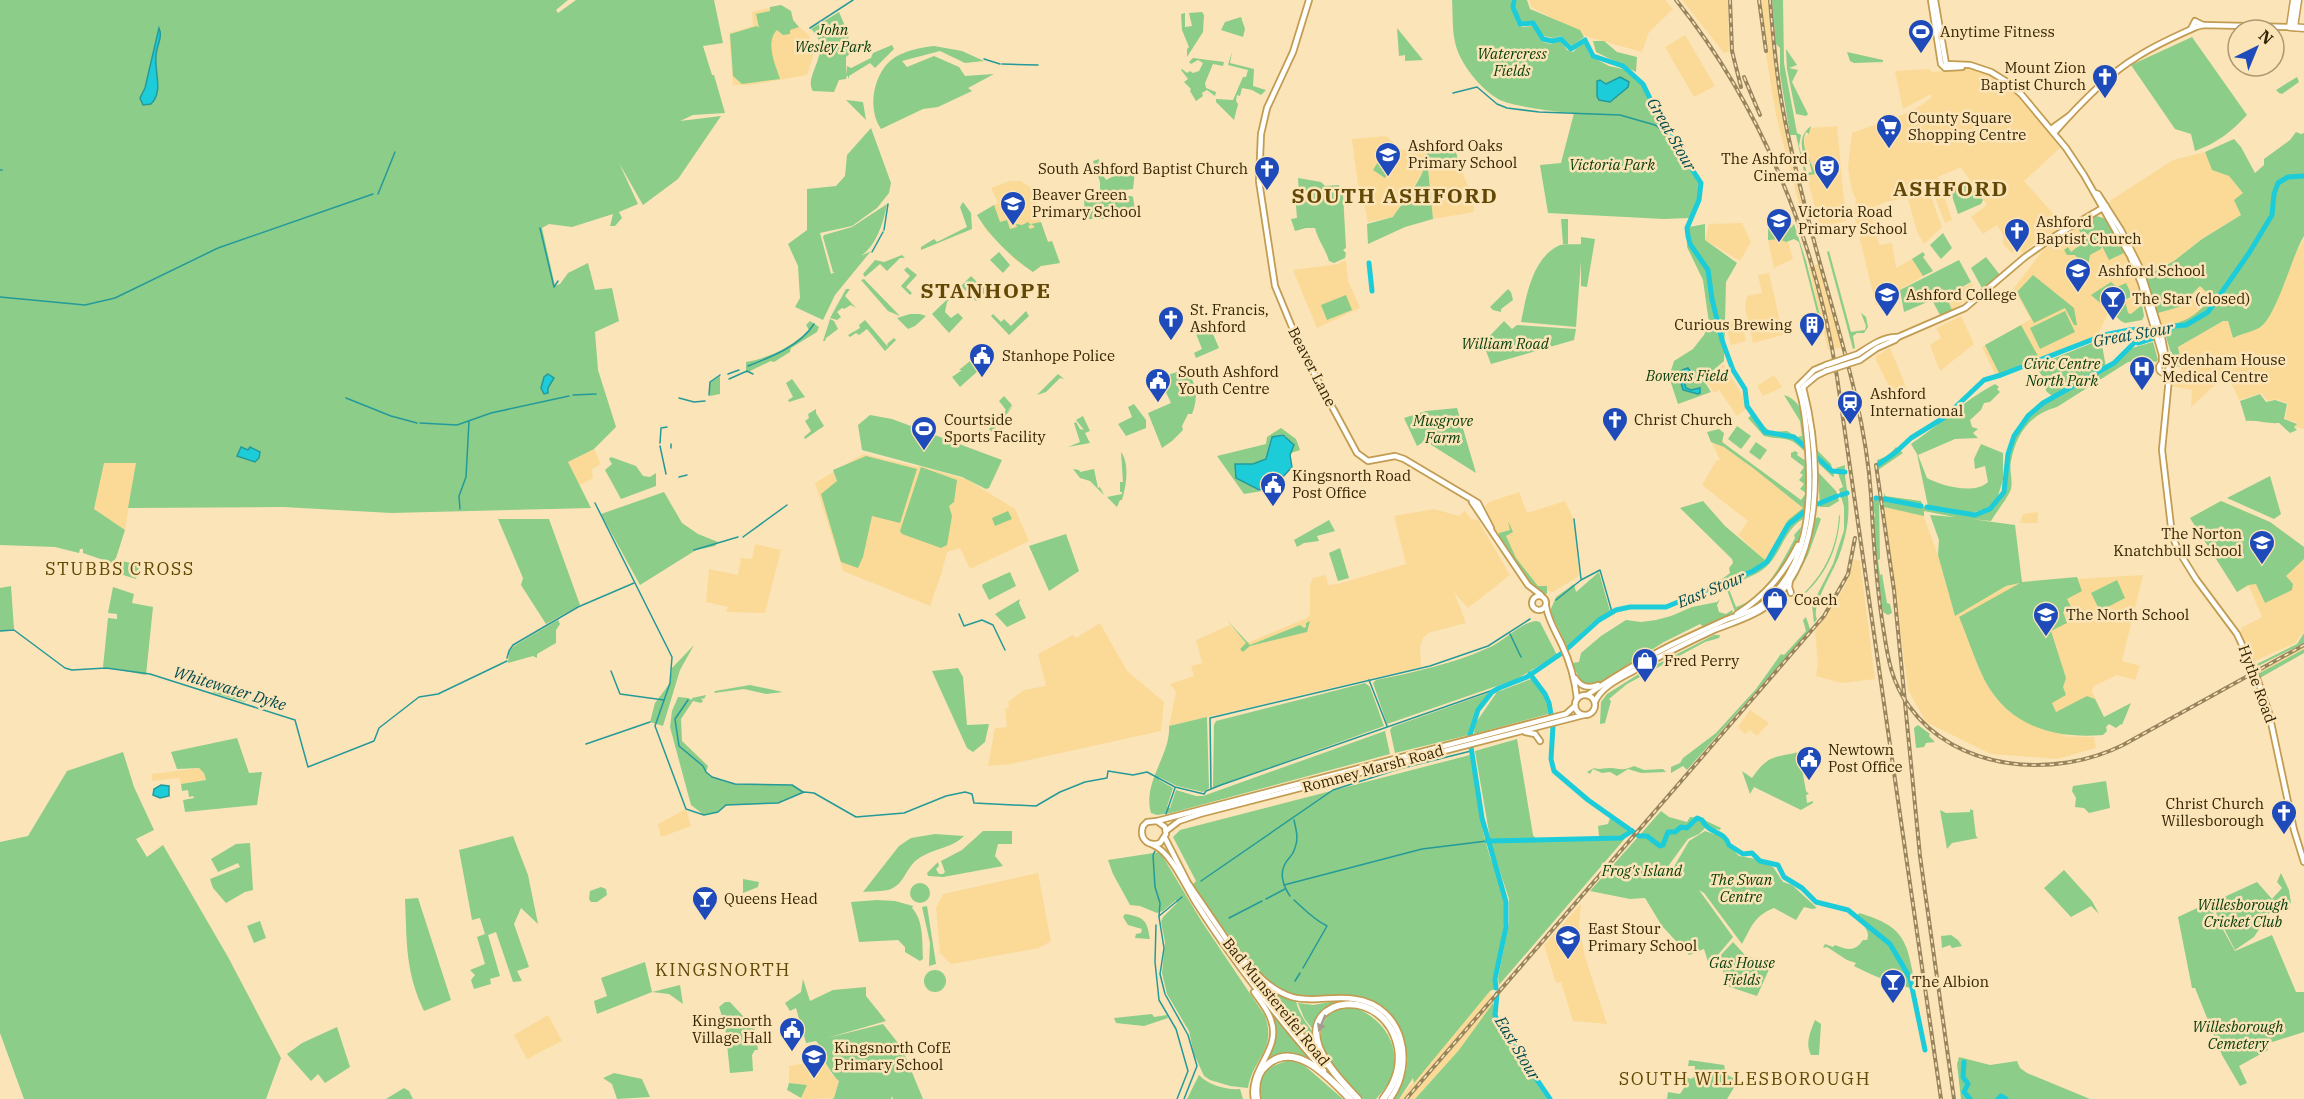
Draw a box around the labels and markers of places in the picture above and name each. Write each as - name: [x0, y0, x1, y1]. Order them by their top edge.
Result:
- sports icon: Anytime Fitness: [1906, 17, 1936, 55]
- place label: Anytime Fitness: [1940, 22, 2055, 41]
- place label: Mount Zion Baptist Church: [1980, 58, 2086, 94]
- church icon: Mount Zion Baptist Church: [2090, 62, 2120, 100]
- place label: County Square Shopping Centre: [1908, 108, 2026, 144]
- supermarket icon: County Square Shopping Centre: [1874, 112, 1904, 150]
- place label: Ashford Oaks Primary School: [1408, 136, 1517, 172]
- school or university icon: Ashford Oaks Primary School: [1373, 140, 1403, 178]
- place label: The Ashford Cinema: [1721, 149, 1808, 185]
- theatre icon: The Ashford Cinema: [1812, 153, 1842, 191]
- church icon: South Ashford Baptist Church: [1252, 154, 1282, 192]
- place label: South Ashford Baptist Church: [1038, 159, 1248, 178]
- place label: Beaver Green Primary School: [1032, 185, 1141, 221]
- school or university icon: Beaver Green Primary School: [998, 189, 1028, 227]
- place label: Victoria Road Primary School: [1798, 202, 1907, 238]
- school or university icon: Victoria Road Primary School: [1764, 206, 1794, 244]
- place label: Ashford Baptist Church: [2036, 212, 2142, 248]
- church icon: Ashford Baptist Church: [2002, 216, 2032, 254]
- school or university icon: Ashford School: [2063, 256, 2093, 294]
- place label: Ashford School: [2098, 261, 2205, 280]
- school or university icon: Ashford College: [1872, 280, 1902, 318]
- bar icon: The Star (closed): [2098, 284, 2128, 322]
- place label: Ashford College: [1906, 285, 2017, 304]
- place label: The Star (closed): [2132, 289, 2250, 308]
- place label: St. Francis, Ashford: [1190, 300, 1269, 336]
- church icon: St. Francis, Ashford: [1156, 304, 1186, 342]
- building icon: Curious Brewing: [1797, 310, 1827, 348]
- place label: Curious Brewing: [1674, 315, 1792, 334]
- public building icon: Stanhope Police: [967, 341, 997, 379]
- place label: Stanhope Police: [1002, 346, 1115, 365]
- place label: Sydenham House Medical Centre: [2162, 350, 2286, 386]
- hospital icon: Sydenham House Medical Centre: [2127, 354, 2157, 392]
- place label: South Ashford Youth Centre: [1178, 362, 1279, 398]
- public building icon: South Ashford Youth Centre: [1143, 366, 1173, 404]
- place label: Ashford International: [1870, 384, 1963, 420]
- station icon: Ashford International: [1835, 388, 1865, 426]
- church icon: Christ Church: [1600, 405, 1630, 443]
- place label: Courtside Sports Facility: [944, 410, 1045, 446]
- place label: Christ Church: [1634, 410, 1733, 429]
- sports icon: Courtside Sports Facility: [909, 414, 939, 452]
- place label: Kingsnorth Road Post Office: [1292, 466, 1411, 502]
- public building icon: Kingsnorth Road Post Office: [1258, 470, 1288, 508]
- place label: The Norton Knatchbull School: [2113, 524, 2242, 560]
- school or university icon: The Norton Knatchbull School: [2247, 528, 2277, 566]
- shop icon: Coach: [1760, 585, 1790, 623]
- place label: Coach: [1794, 590, 1838, 609]
- school or university icon: The North School: [2031, 600, 2061, 638]
- place label: The North School: [2066, 605, 2189, 624]
- shop icon: Fred Perry: [1630, 646, 1660, 684]
- place label: Fred Perry: [1664, 651, 1739, 670]
- place label: Newtown Post Office: [1828, 740, 1903, 776]
- public building icon: Newtown Post Office: [1794, 744, 1824, 782]
- place label: Christ Church Willesborough: [2161, 794, 2264, 830]
- church icon: Christ Church Willesborough: [2269, 798, 2299, 836]
- bar icon: Queens Head: [690, 884, 720, 922]
- place label: Queens Head: [724, 889, 818, 908]
- place label: East Stour Primary School: [1588, 919, 1697, 955]
- school or university icon: East Stour Primary School: [1553, 923, 1583, 961]
- bar icon: The Albion: [1878, 967, 1908, 1005]
- place label: The Albion: [1912, 972, 1989, 991]
- place label: Kingsnorth Village Hall: [692, 1011, 772, 1047]
- public building icon: Kingsnorth Village Hall: [777, 1015, 807, 1053]
- place label: Kingsnorth CofE Primary School: [834, 1038, 951, 1074]
- school or university icon: Kingsnorth CofE Primary School: [799, 1042, 829, 1080]

